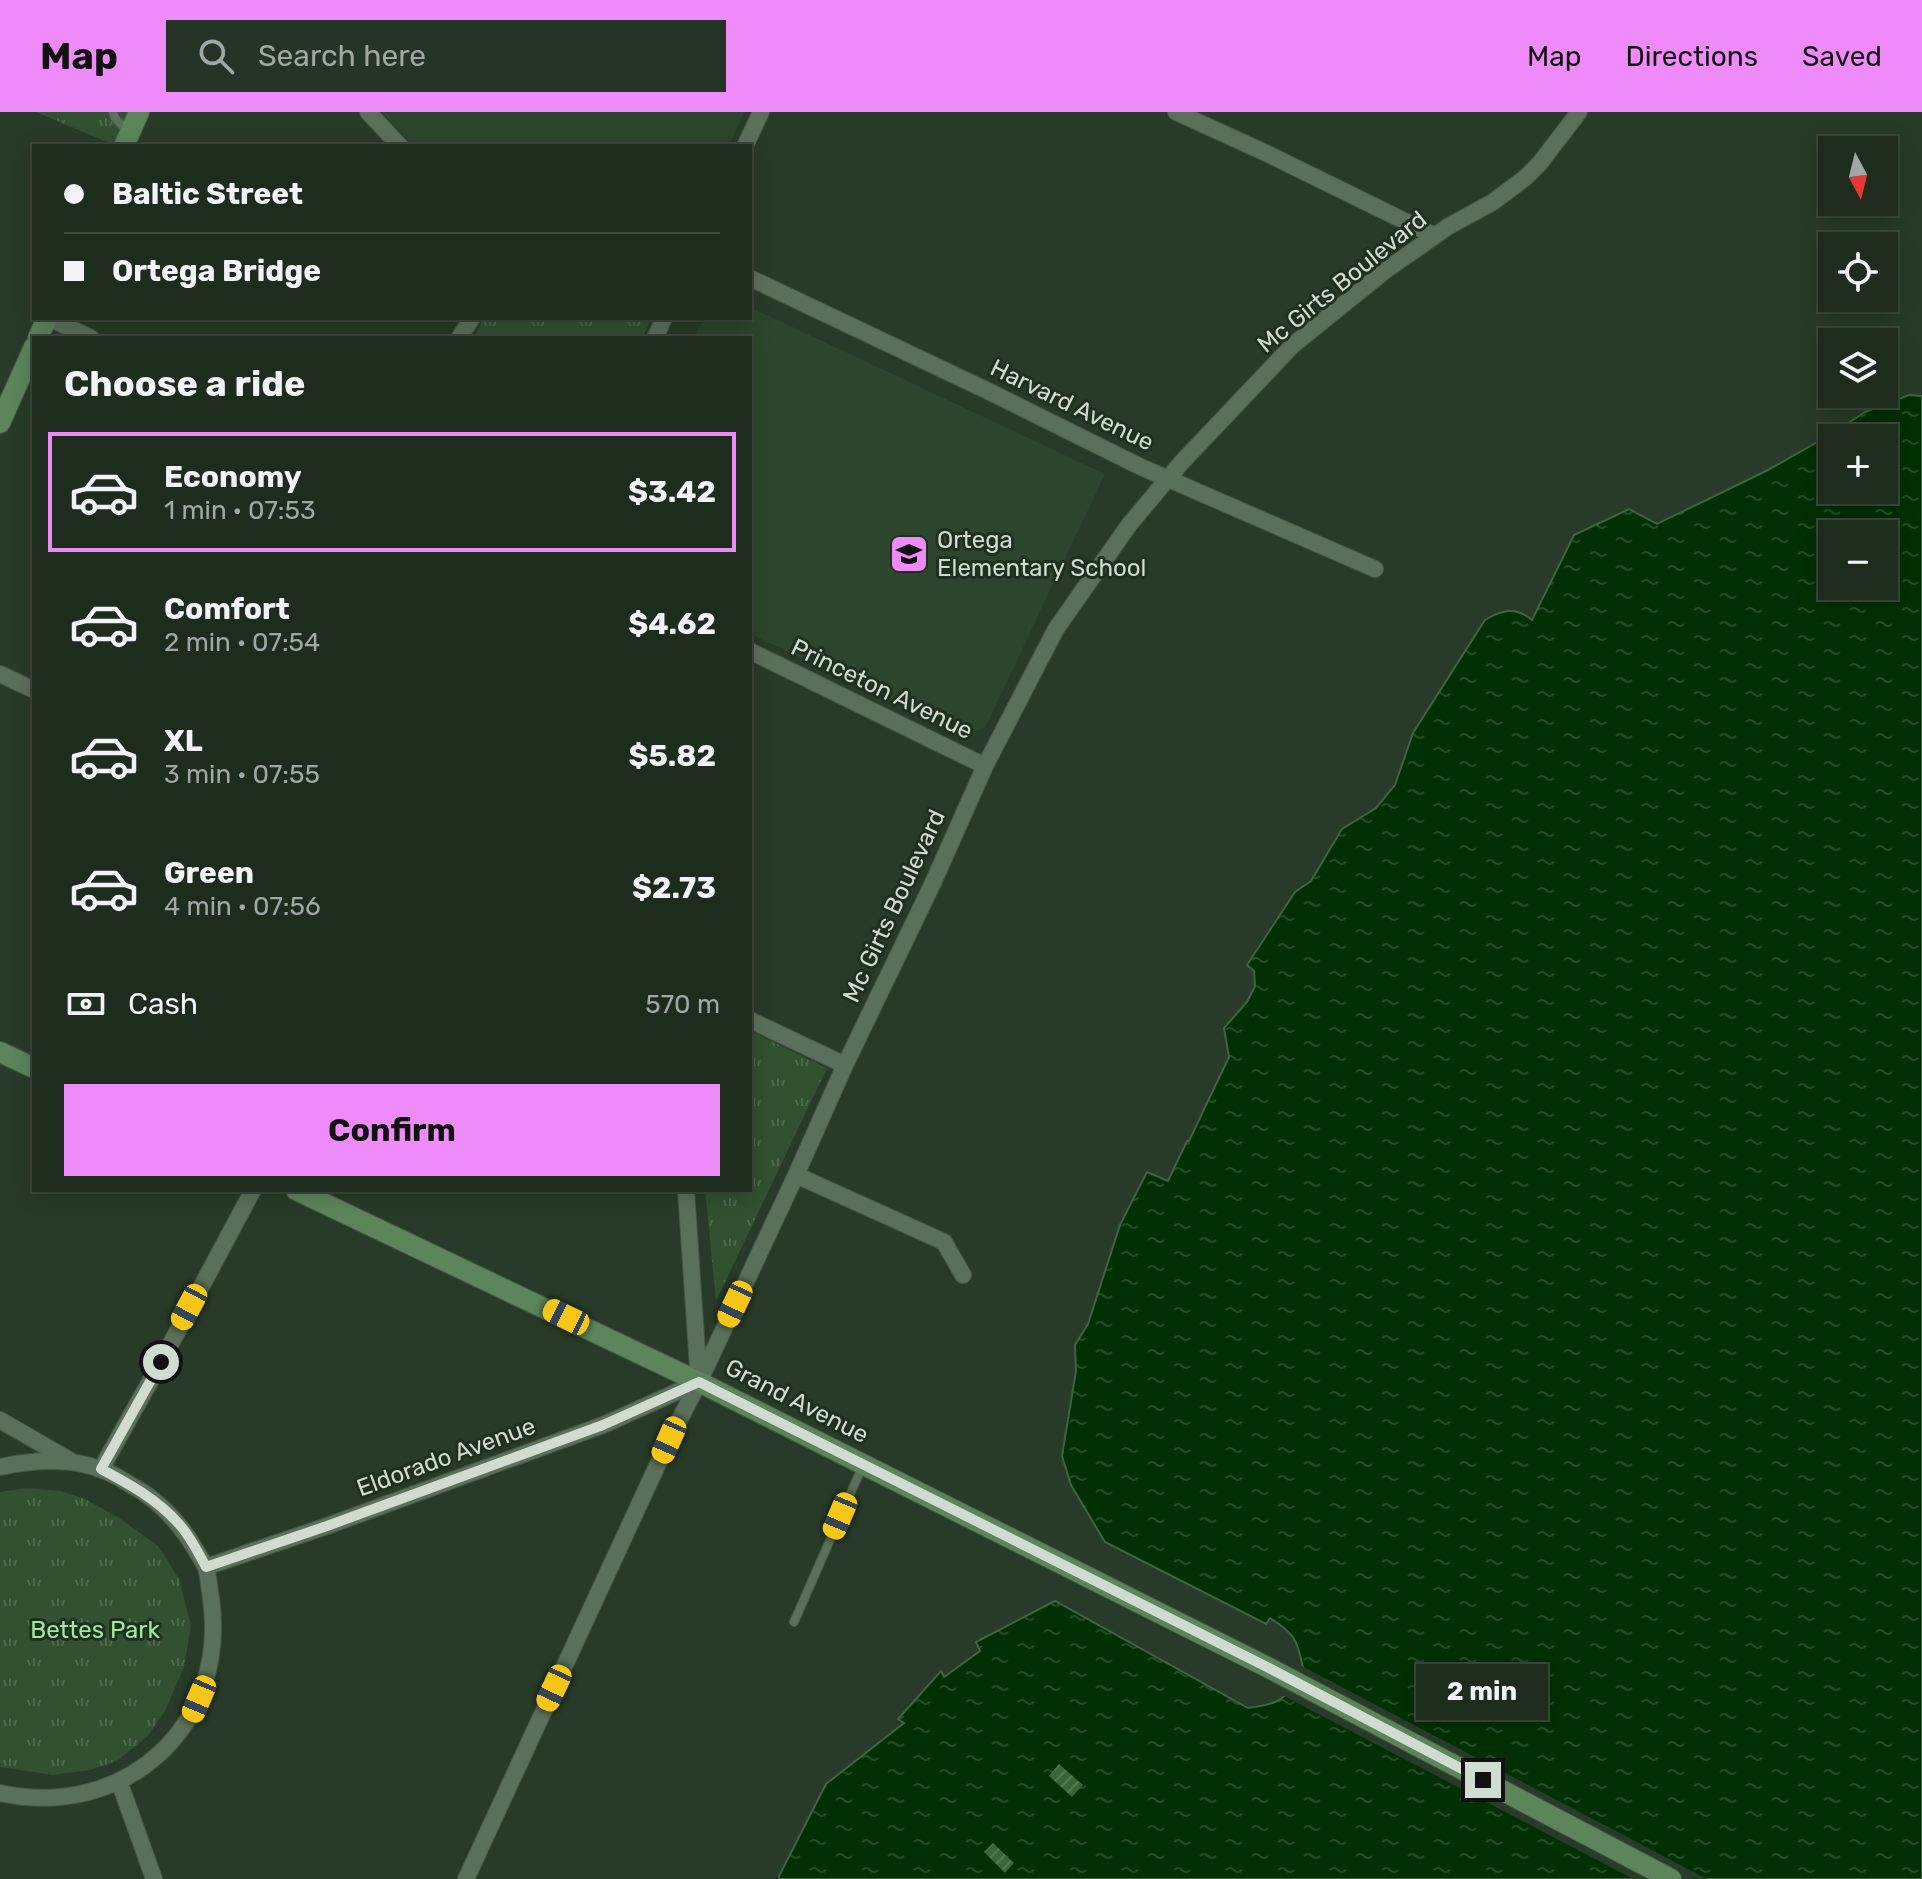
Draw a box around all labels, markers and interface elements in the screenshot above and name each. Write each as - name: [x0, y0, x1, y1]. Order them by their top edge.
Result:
- search box: [166, 20, 726, 92]
- text: Map: [40, 33, 118, 79]
- icon: search: [194, 34, 238, 78]
- text: Search here: [258, 38, 426, 74]
- text: Map: [1527, 40, 1581, 73]
- text: Directions: [1625, 40, 1758, 73]
- text: Saved: [1802, 40, 1882, 73]
- north arrow: [1818, 136, 1898, 216]
- map controls: [1818, 136, 1898, 600]
- text: Baltic Street: [112, 176, 303, 212]
- street label: Mc Girts Boulevard: [1252, 205, 1432, 359]
- button: locate: [1818, 232, 1898, 312]
- text: Ortega Bridge: [112, 253, 321, 289]
- button: layers: [1818, 328, 1898, 408]
- street label: Harvard Avenue: [986, 353, 1158, 457]
- text: Choose a ride: [64, 362, 305, 405]
- button: +: [1818, 424, 1898, 504]
- icon: car: [68, 456, 140, 528]
- text: Economy: [164, 459, 302, 495]
- text: $3.42: [628, 474, 716, 510]
- text: 1 min · 07:53: [164, 495, 316, 526]
- button: −: [1818, 520, 1898, 600]
- place label: Ortega Elementary School: [937, 526, 1146, 582]
- school or university icon: Ortega Elementary School: [888, 533, 930, 575]
- icon: car: [68, 588, 140, 660]
- text: Comfort: [164, 591, 290, 627]
- text: $4.62: [628, 606, 716, 642]
- text: 2 min · 07:54: [164, 627, 320, 658]
- street label: Princeton Avenue: [787, 633, 977, 745]
- icon: car: [68, 720, 140, 792]
- text: XL: [164, 723, 203, 759]
- text: $5.82: [629, 738, 716, 774]
- text: 3 min · 07:55: [164, 759, 320, 790]
- street label: Mc Girts Boulevard: [837, 805, 951, 1007]
- icon: car: [68, 852, 140, 924]
- text: Green: [164, 855, 254, 891]
- text: $2.73: [632, 870, 716, 906]
- text: 4 min · 07:56: [164, 891, 321, 922]
- icon: cash: [64, 982, 108, 1026]
- text: Cash: [128, 986, 198, 1022]
- text: 570 m: [645, 989, 720, 1020]
- button: Confirm: [64, 1084, 720, 1176]
- car: [714, 1277, 756, 1331]
- car: [167, 1280, 211, 1334]
- car: [539, 1296, 593, 1338]
- route start: [143, 1344, 179, 1380]
- street label: Grand Avenue: [721, 1353, 873, 1449]
- street label: Eldorado Avenue: [353, 1412, 539, 1502]
- car: [648, 1413, 690, 1467]
- car: [820, 1489, 860, 1543]
- park label: Bettes Park: [30, 1616, 160, 1644]
- car: [533, 1661, 575, 1715]
- callout: 2 min: [1417, 1664, 1549, 1720]
- car: [179, 1672, 219, 1726]
- text: 2 min: [1447, 1676, 1517, 1707]
- route end: [1465, 1762, 1501, 1798]

